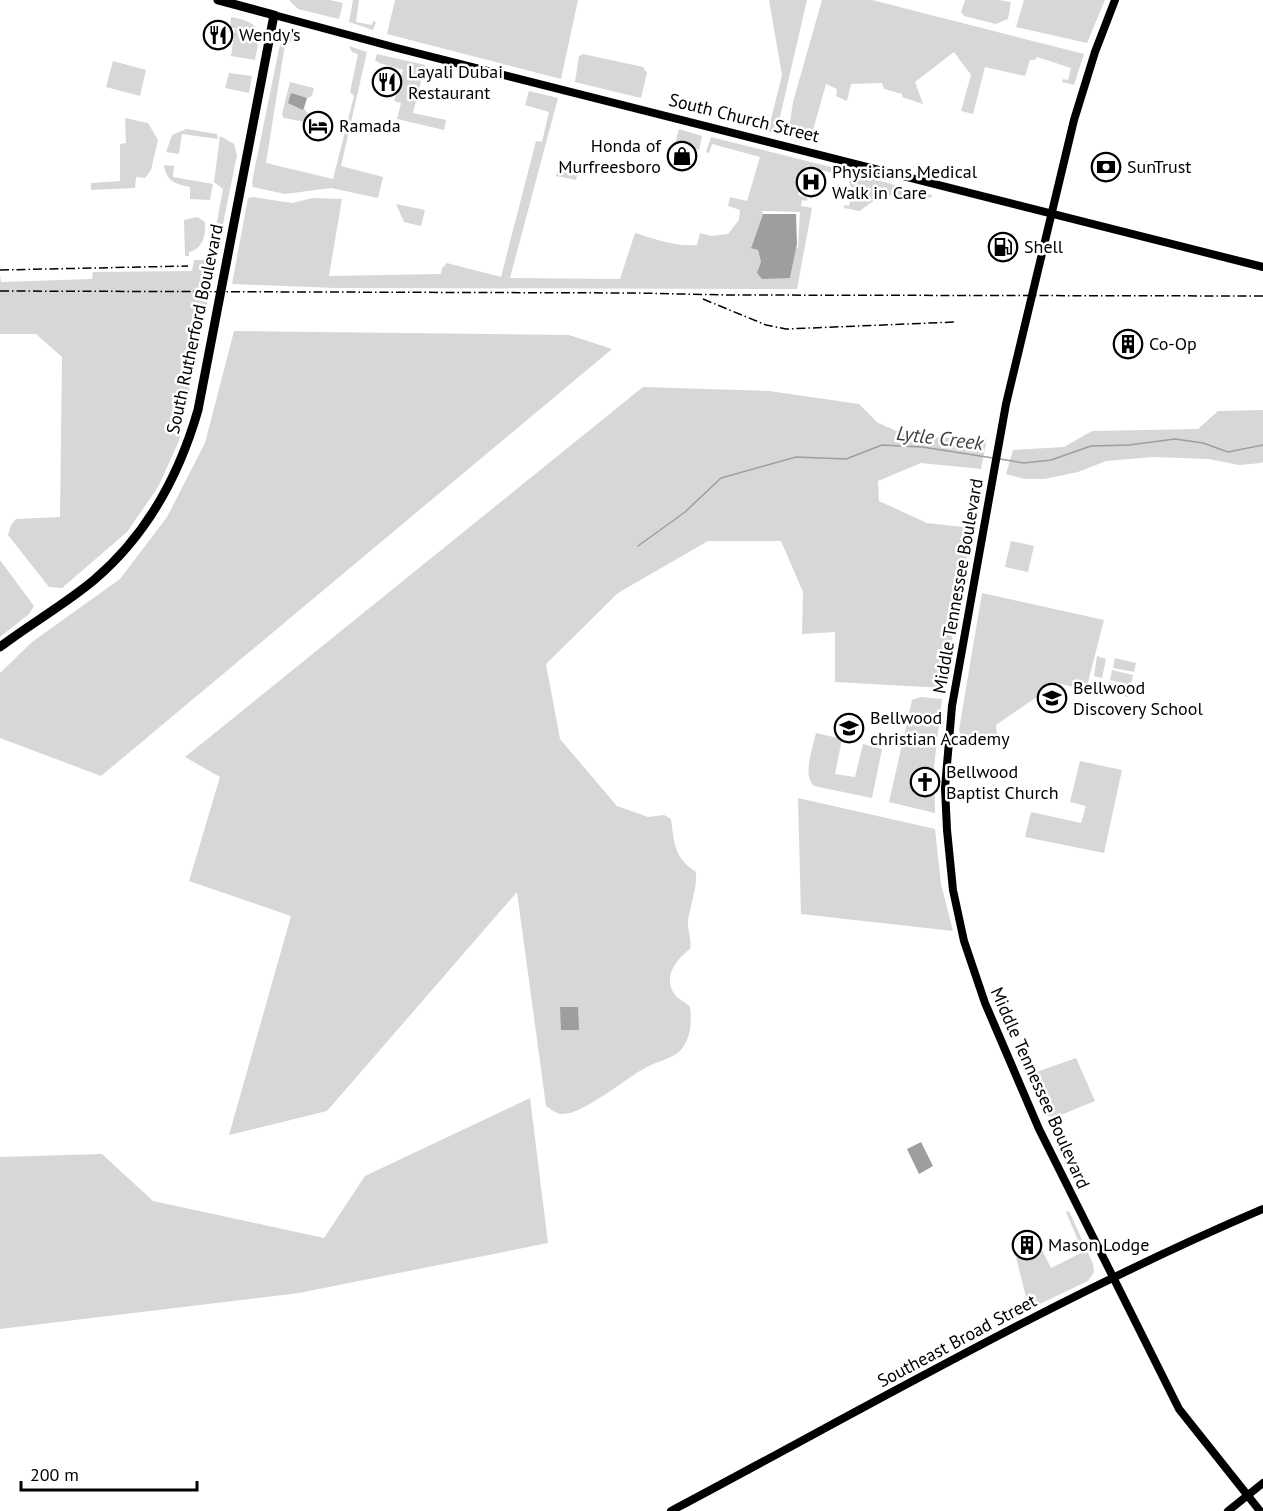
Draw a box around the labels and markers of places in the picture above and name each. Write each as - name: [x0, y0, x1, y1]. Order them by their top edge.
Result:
- restaurant icon: Wendy's: [202, 19, 234, 51]
- place label: Wendy's: [239, 23, 301, 46]
- place label: Layali Dubai Restaurant: [408, 60, 503, 104]
- restaurant icon: Layali Dubai Restaurant: [371, 66, 403, 98]
- hotel icon: Ramada: [302, 110, 334, 142]
- place label: Ramada: [339, 114, 401, 137]
- place label: Honda of Murfreesboro: [558, 134, 662, 178]
- shop icon: Honda of Murfreesboro: [666, 140, 698, 172]
- bank icon: SunTrust: [1090, 151, 1122, 183]
- place label: SunTrust: [1127, 155, 1191, 178]
- place label: Physicians Medical Walk in Care: [832, 160, 978, 204]
- hospital icon: Physicians Medical Walk in Care: [795, 166, 827, 198]
- fuel station icon: Shell: [987, 231, 1019, 263]
- place label: Shell: [1024, 235, 1064, 258]
- building icon: Co-Op: [1112, 328, 1144, 360]
- place label: Co-Op: [1149, 332, 1197, 355]
- place label: Bellwood Discovery School: [1073, 676, 1203, 720]
- school or university icon: Bellwood Discovery School: [1036, 682, 1068, 714]
- place label: Bellwood christian Academy: [870, 706, 1010, 750]
- school or university icon: Bellwood christian Academy: [833, 712, 865, 744]
- place label: Bellwood Baptist Church: [946, 760, 1059, 804]
- church icon: Bellwood Baptist Church: [909, 766, 941, 798]
- building icon: Mason Lodge: [1011, 1229, 1043, 1261]
- place label: Mason Lodge: [1048, 1233, 1149, 1256]

